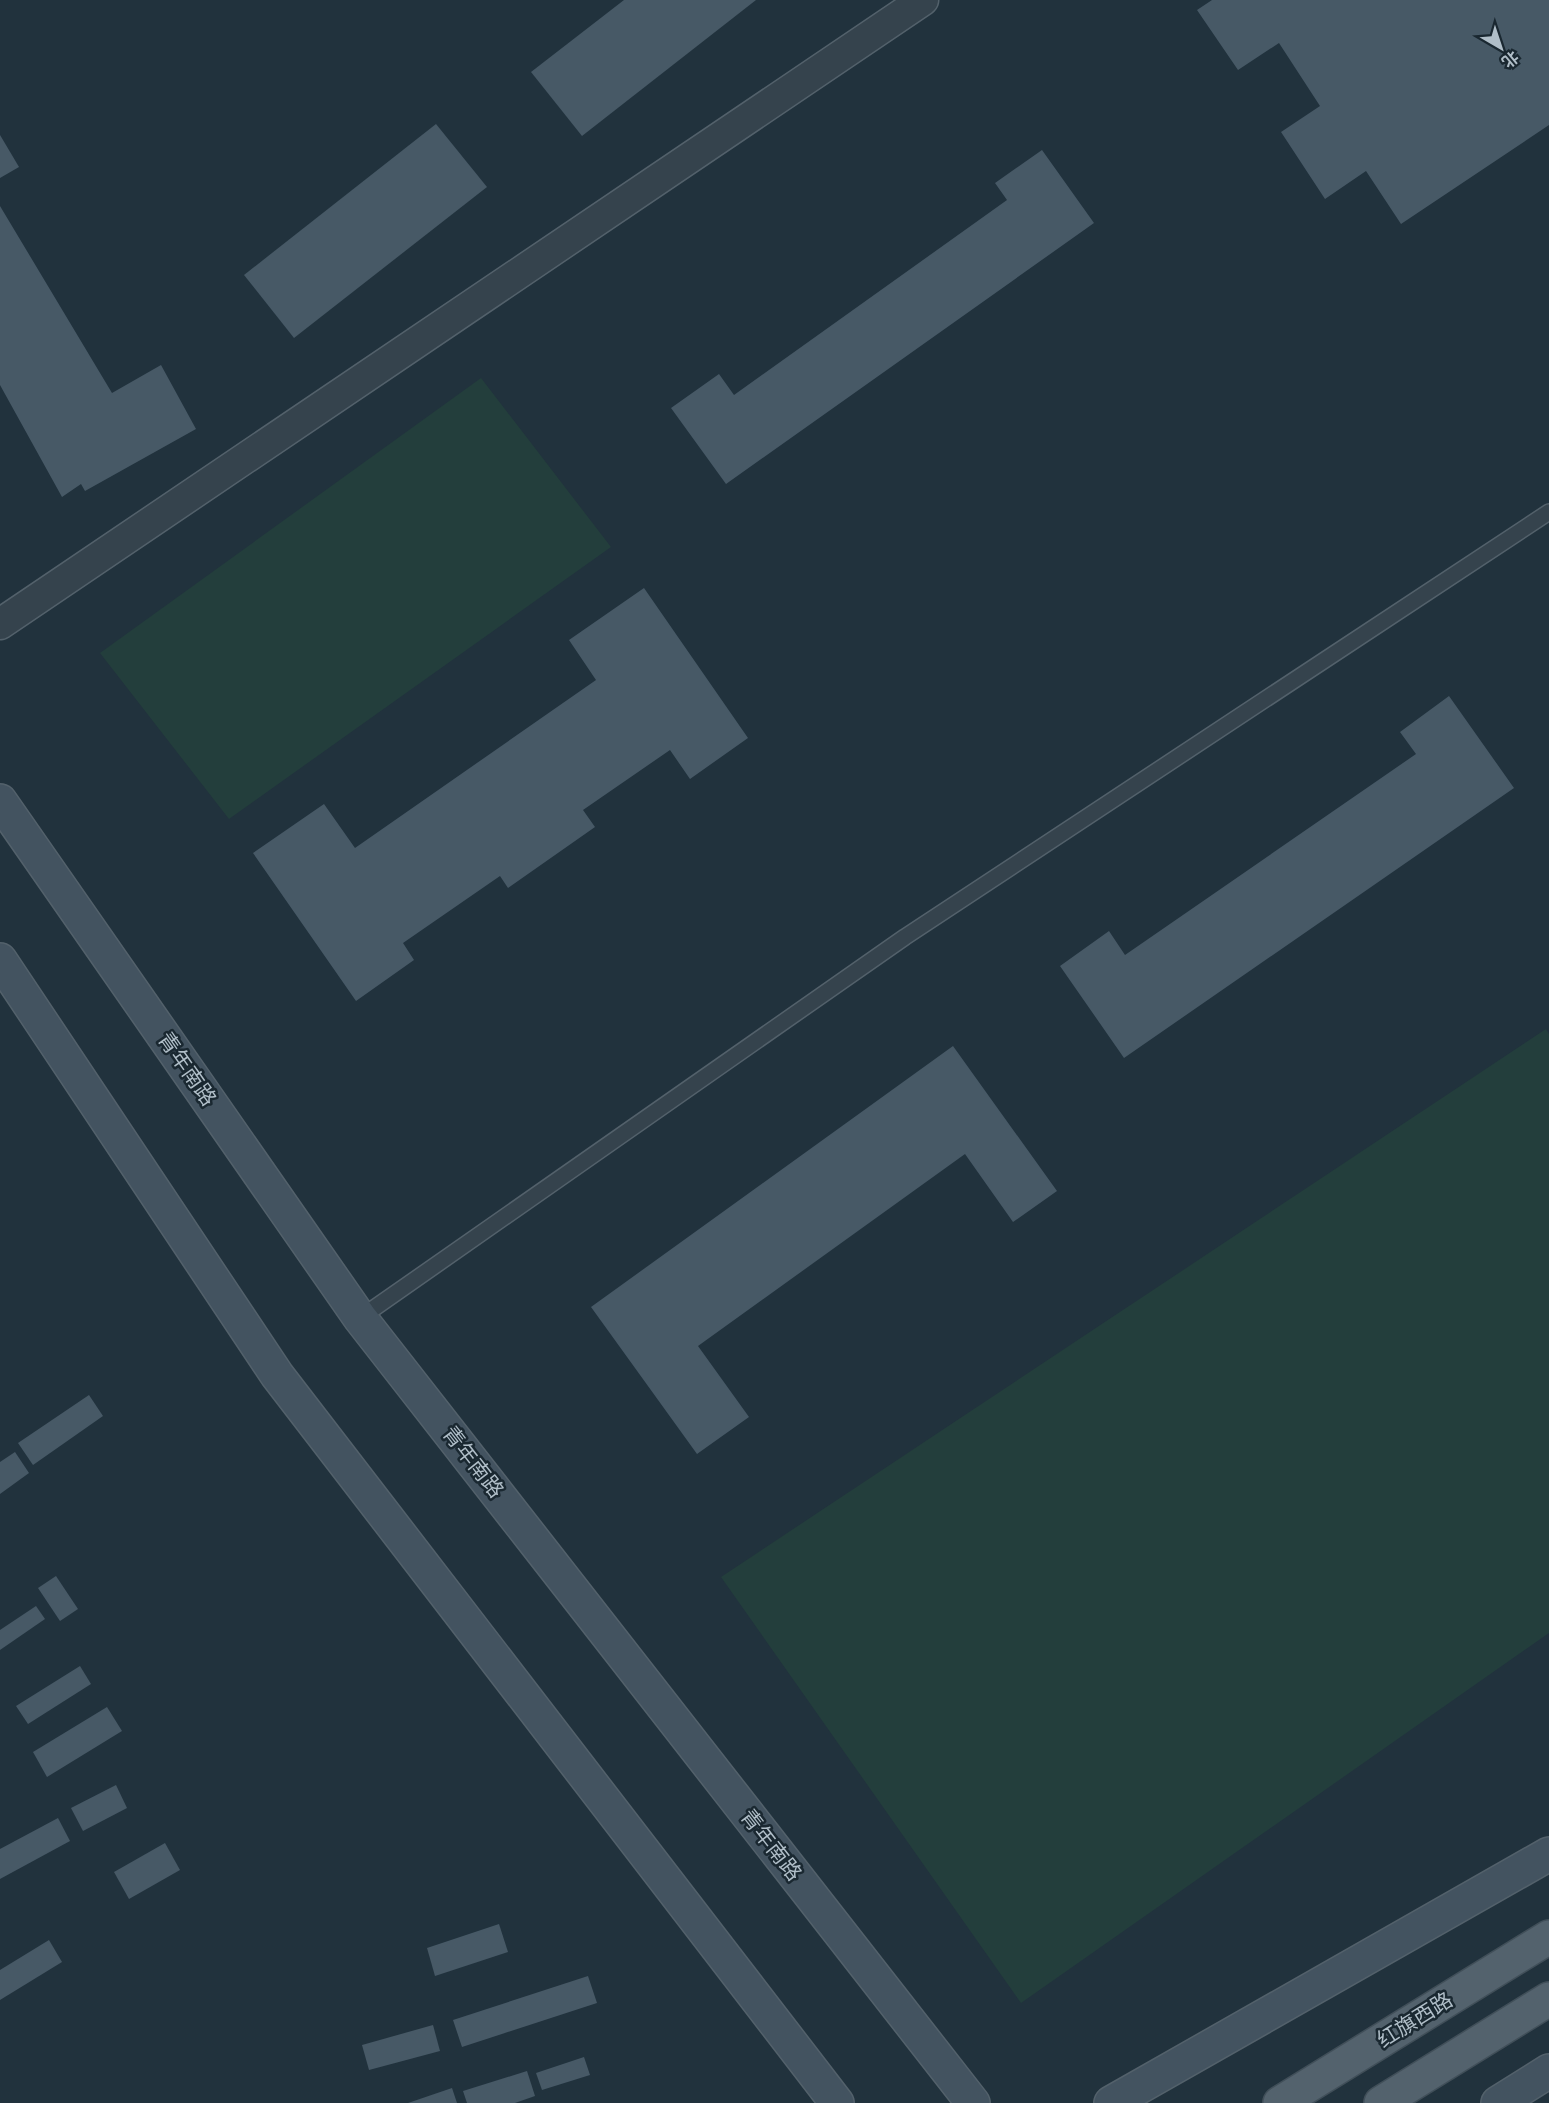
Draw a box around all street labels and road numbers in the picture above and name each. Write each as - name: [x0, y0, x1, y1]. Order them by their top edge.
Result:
- street label: 青年南路: [154, 1027, 223, 1110]
- street label: 青年南路: [438, 1420, 510, 1502]
- street label: 青年南路: [736, 1803, 808, 1885]
- street label: 红旗西路: [1372, 1986, 1456, 2052]

